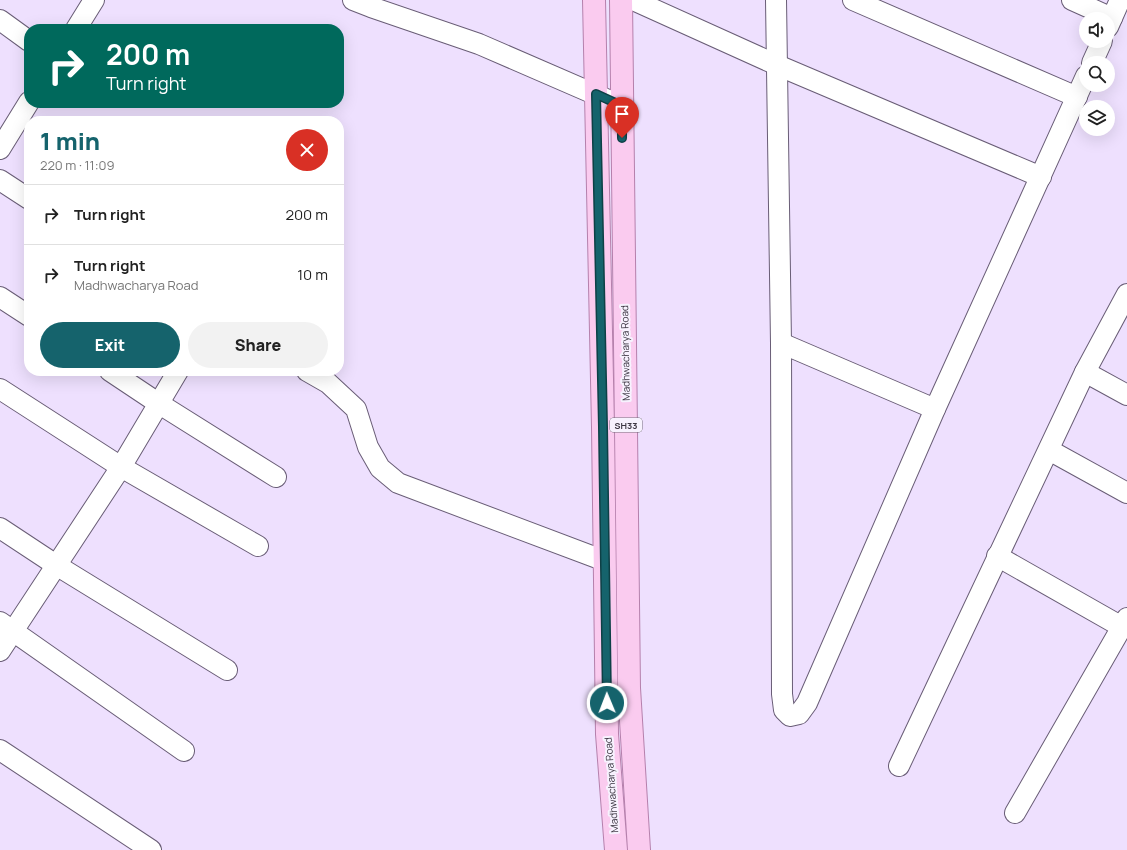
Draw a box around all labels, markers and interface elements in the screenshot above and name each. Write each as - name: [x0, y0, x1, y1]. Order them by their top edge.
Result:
- map controls: [1079, 12, 1115, 136]
- button: sound: [1079, 12, 1115, 48]
- text: 200 m: [106, 35, 190, 73]
- icon: right: [40, 40, 92, 92]
- button: search: [1079, 56, 1115, 92]
- text: Turn right: [106, 71, 187, 95]
- pin: [605, 97, 639, 138]
- button: layers: [1079, 100, 1115, 136]
- icon: arrive: [611, 103, 633, 125]
- text: 1 min: [40, 124, 100, 157]
- button: close: [286, 129, 328, 171]
- text: 220 m · 11:09: [40, 156, 115, 174]
- icon: right: [40, 204, 62, 226]
- text: Turn right: [74, 204, 145, 225]
- text: 200 m: [285, 204, 328, 225]
- text: Turn right: [74, 255, 145, 276]
- icon: right: [40, 264, 62, 286]
- text: 10 m: [297, 264, 328, 285]
- text: Madhwacharya Road: [74, 276, 198, 294]
- street label: Madhwacharya Road: [617, 305, 633, 401]
- button: Exit: [40, 322, 180, 368]
- button: Share: [188, 322, 328, 368]
- road number: SH33: [610, 418, 642, 432]
- position arrow: [586, 682, 628, 724]
- street label: Madhwacharya Road: [601, 737, 621, 833]

